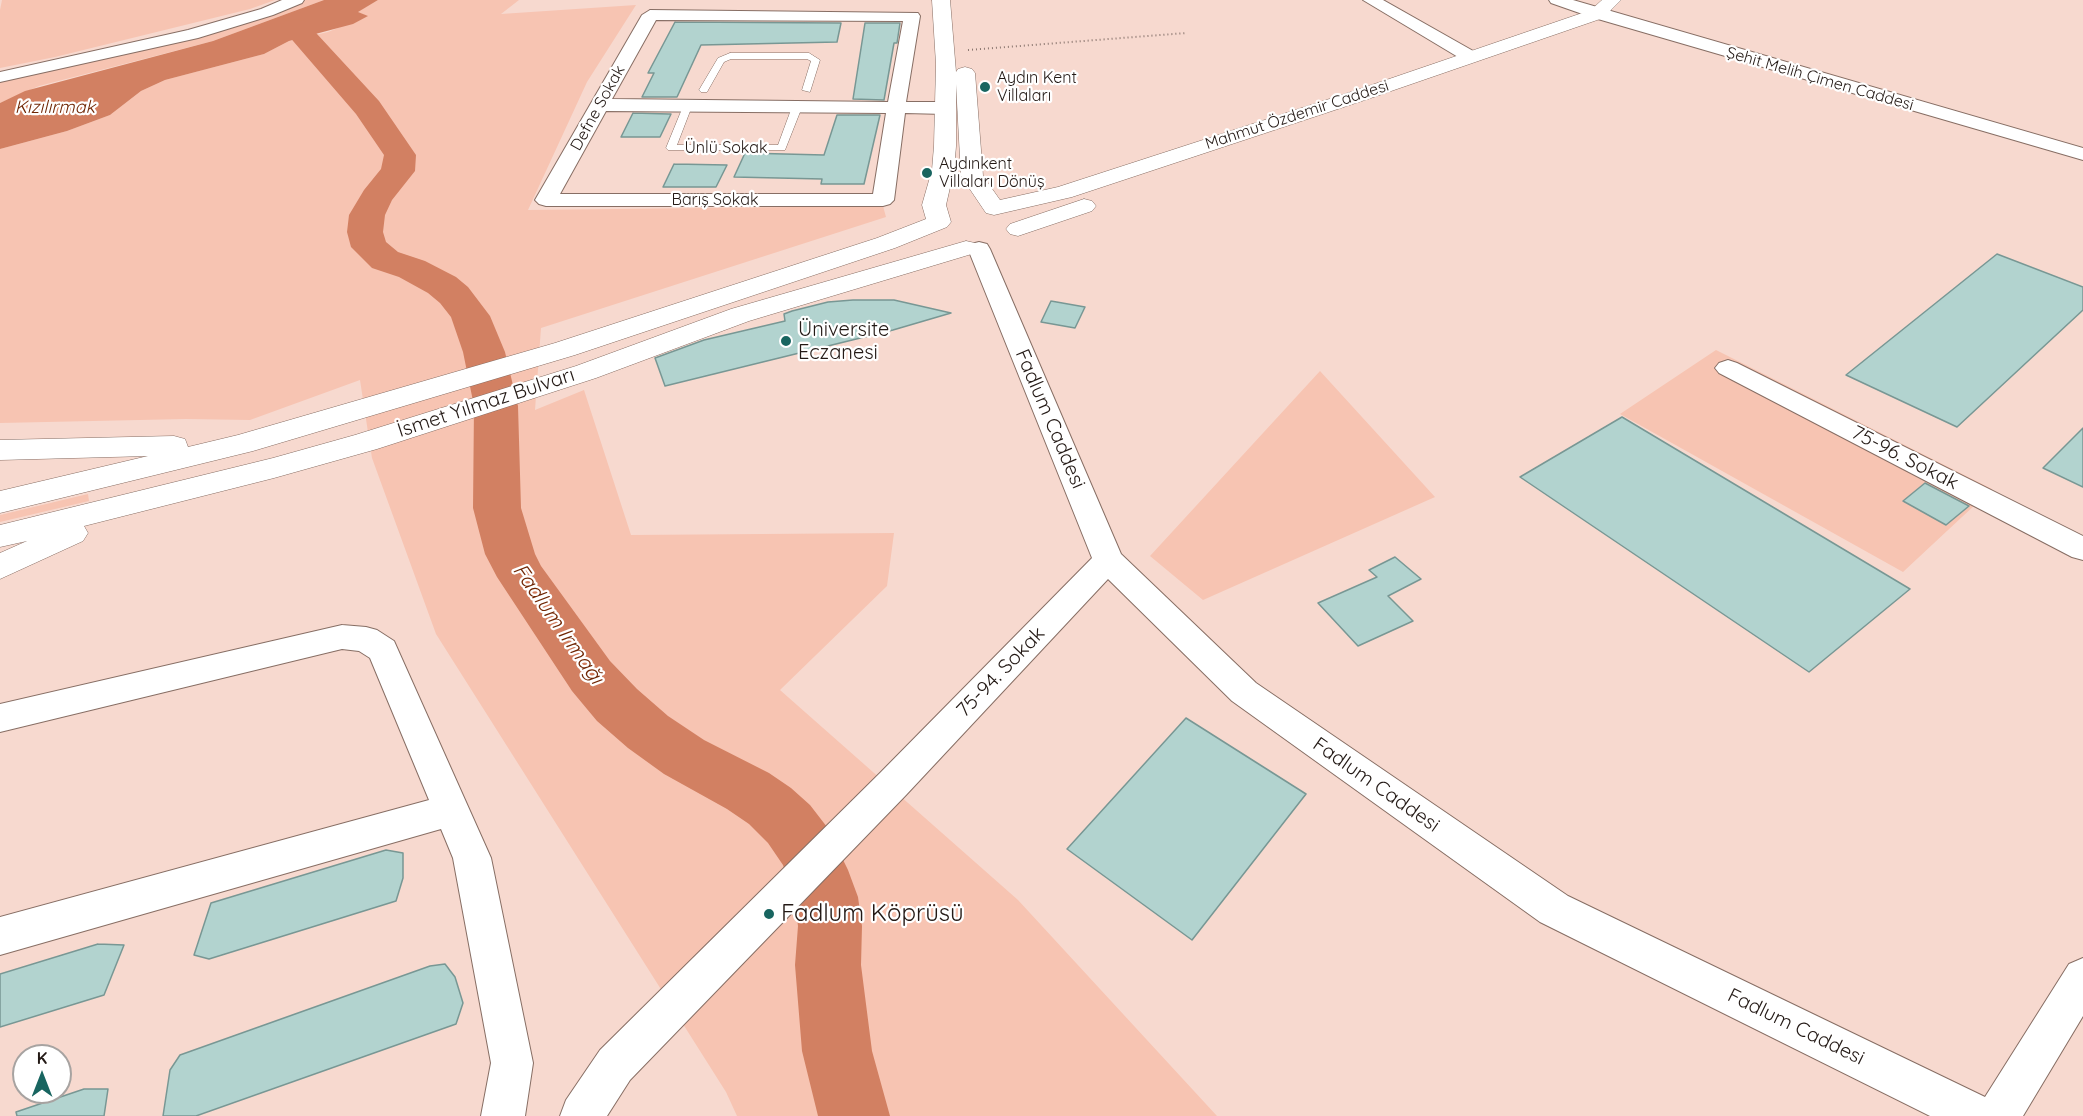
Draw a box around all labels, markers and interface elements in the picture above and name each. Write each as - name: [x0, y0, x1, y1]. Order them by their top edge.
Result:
- street label: Şehit Melih Çimen Caddesi: [1724, 43, 1916, 115]
- street label: Defne Sokak: [567, 62, 629, 154]
- place label: Aydın Kent Villaları: [997, 68, 1077, 106]
- street label: Mahmut Özdemir Caddesi: [1203, 76, 1391, 154]
- marker: Aydın Kent Villaları: [978, 80, 992, 94]
- water label: Kızılırmak: [15, 97, 95, 119]
- street label: Ünlü Sokak: [684, 138, 768, 158]
- place label: Aydınkent Villaları Dönüş: [939, 154, 1044, 192]
- marker: Aydınkent Villaları Dönüş: [920, 166, 934, 180]
- street label: Barış Sokak: [672, 190, 758, 210]
- place label: Üniversite Eczanesi: [798, 318, 889, 365]
- marker: Üniversite Eczanesi: [779, 334, 793, 348]
- street label: Fadlum Caddesi: [1010, 346, 1090, 492]
- street label: İsmet Yılmaz Bulvarı: [394, 363, 578, 443]
- street label: 75-96. Sokak: [1848, 421, 1962, 495]
- water label: Fadlum Irmağı: [507, 559, 609, 689]
- street label: 75-94. Sokak: [952, 622, 1050, 722]
- street label: Fadlum Caddesi: [1308, 732, 1444, 838]
- place label: Fadlum Köprüsü: [781, 900, 964, 928]
- marker: Fadlum Köprüsü: [762, 907, 776, 921]
- street label: Fadlum Caddesi: [1724, 984, 1868, 1070]
- north arrow: [12, 1044, 72, 1104]
- text: K: [37, 1048, 47, 1068]

